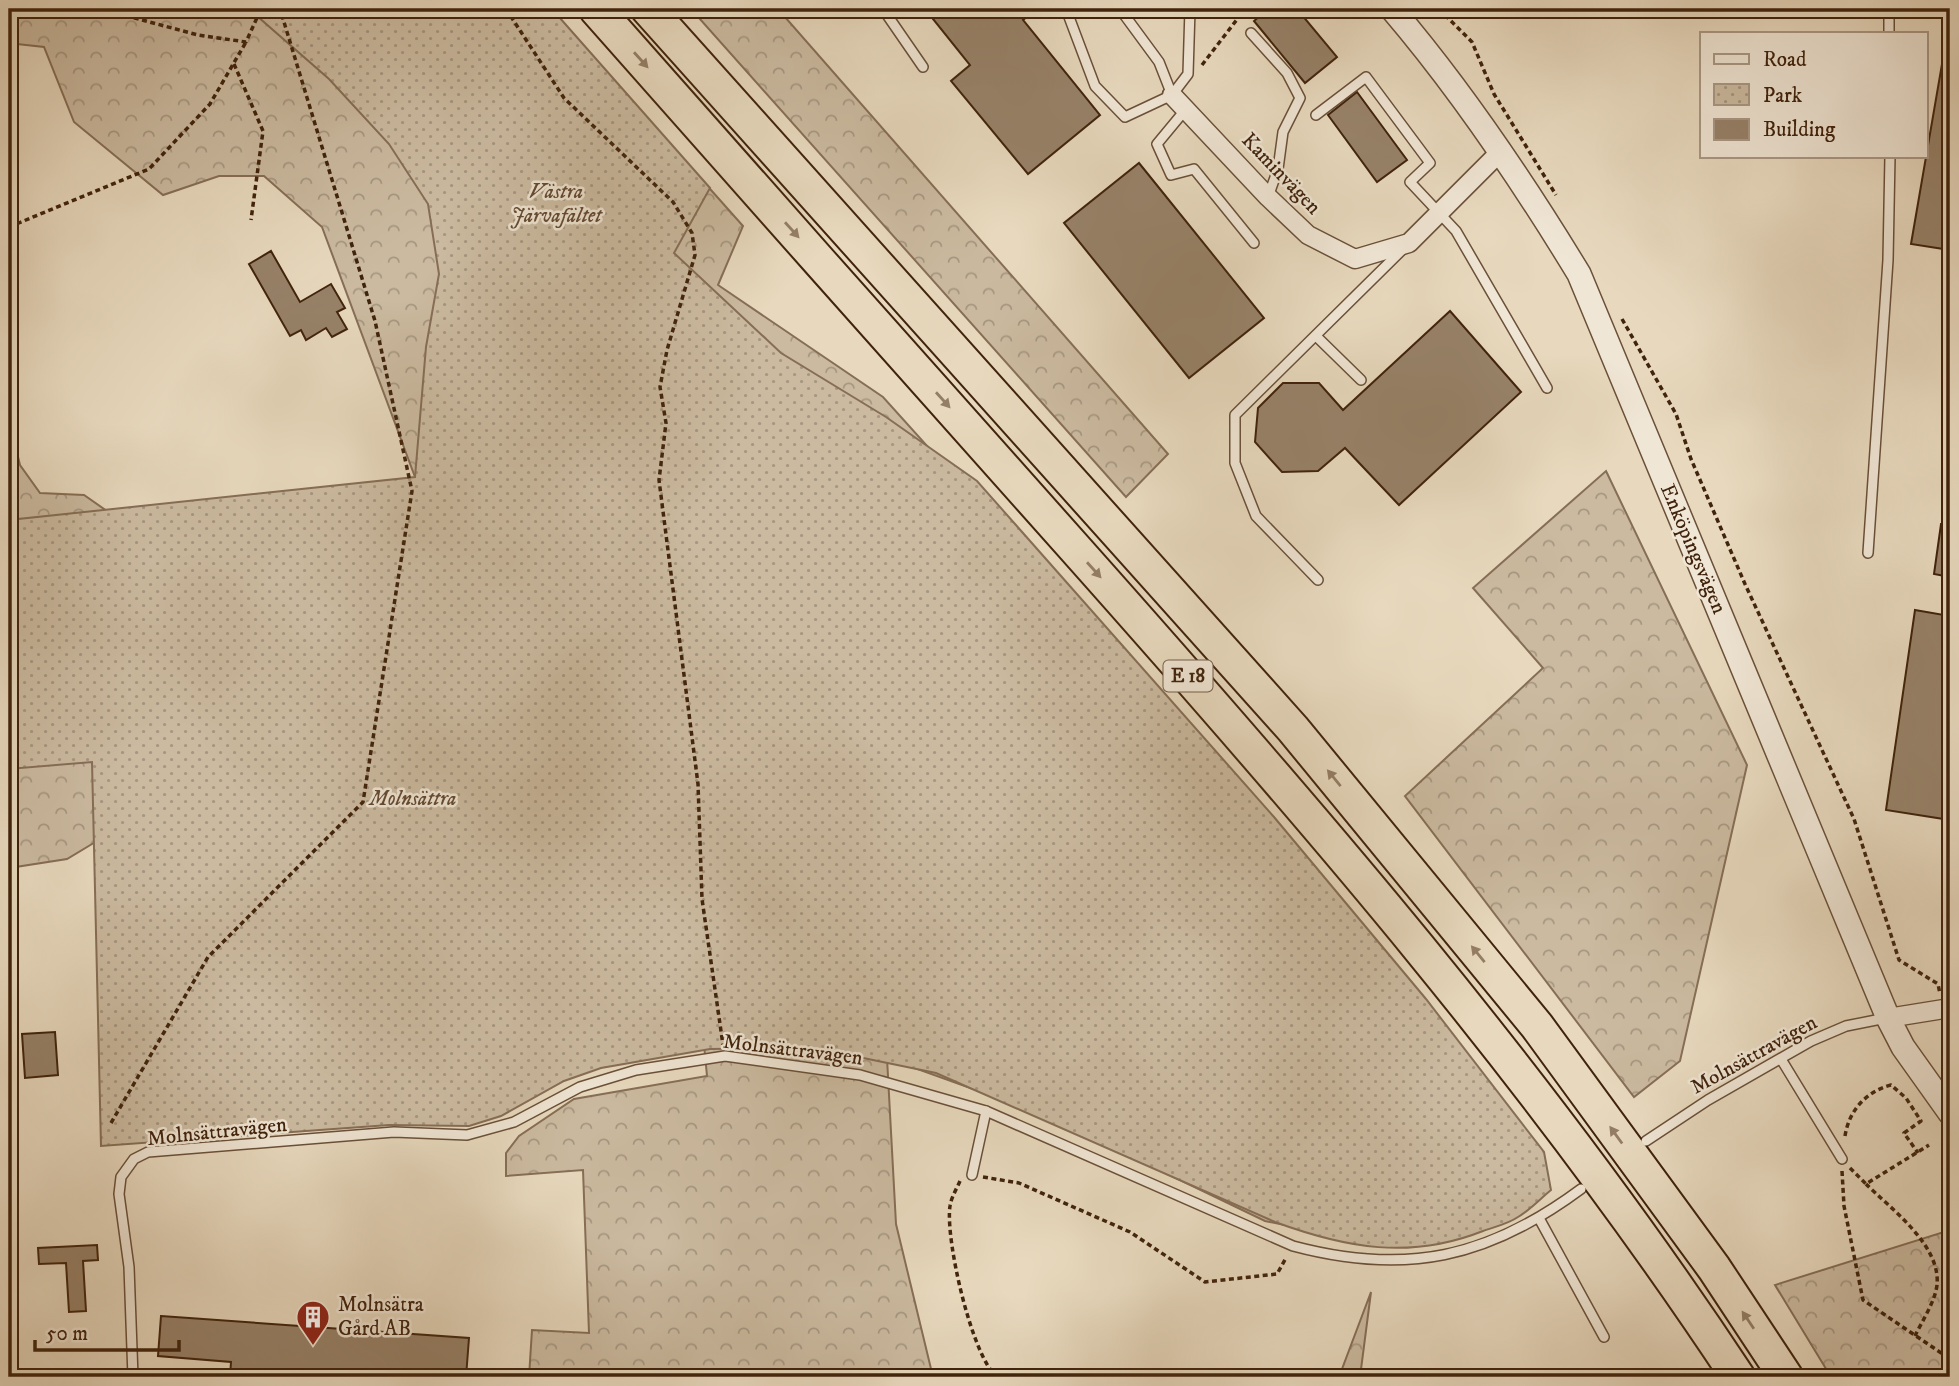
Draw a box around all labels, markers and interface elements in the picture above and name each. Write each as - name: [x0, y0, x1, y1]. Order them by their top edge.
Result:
- legend: [1700, 32, 1927, 158]
- text: Road: [1763, 47, 1807, 73]
- one-way arrow: [633, 51, 649, 69]
- text: Park: [1763, 83, 1803, 109]
- text: Building: [1763, 117, 1836, 143]
- street label: Kaminvägen: [1236, 128, 1326, 220]
- park label: Västra Järvafältet: [510, 179, 603, 229]
- one-way arrow: [784, 221, 800, 239]
- one-way arrow: [935, 391, 951, 409]
- street label: Enköpingsvägen: [1654, 480, 1732, 618]
- one-way arrow: [1086, 561, 1102, 579]
- road number: E 18: [1164, 660, 1212, 692]
- one-way arrow: [1327, 770, 1342, 787]
- park label: Molnsättra: [368, 786, 456, 812]
- one-way arrow: [1471, 946, 1486, 963]
- street label: Molnsättravägen: [1686, 1010, 1822, 1100]
- street label: Molnsättravägen: [722, 1029, 864, 1071]
- street label: Molnsättravägen: [146, 1112, 288, 1152]
- one-way arrow: [1610, 1126, 1624, 1144]
- place label: Molnsätra Gård AB: [338, 1292, 424, 1342]
- building icon: Molnsätra Gård AB: [294, 1298, 332, 1347]
- scale bar: [35, 1309, 178, 1353]
- one-way arrow: [1742, 1311, 1755, 1330]
- text: 50 m: [46, 1321, 88, 1347]

